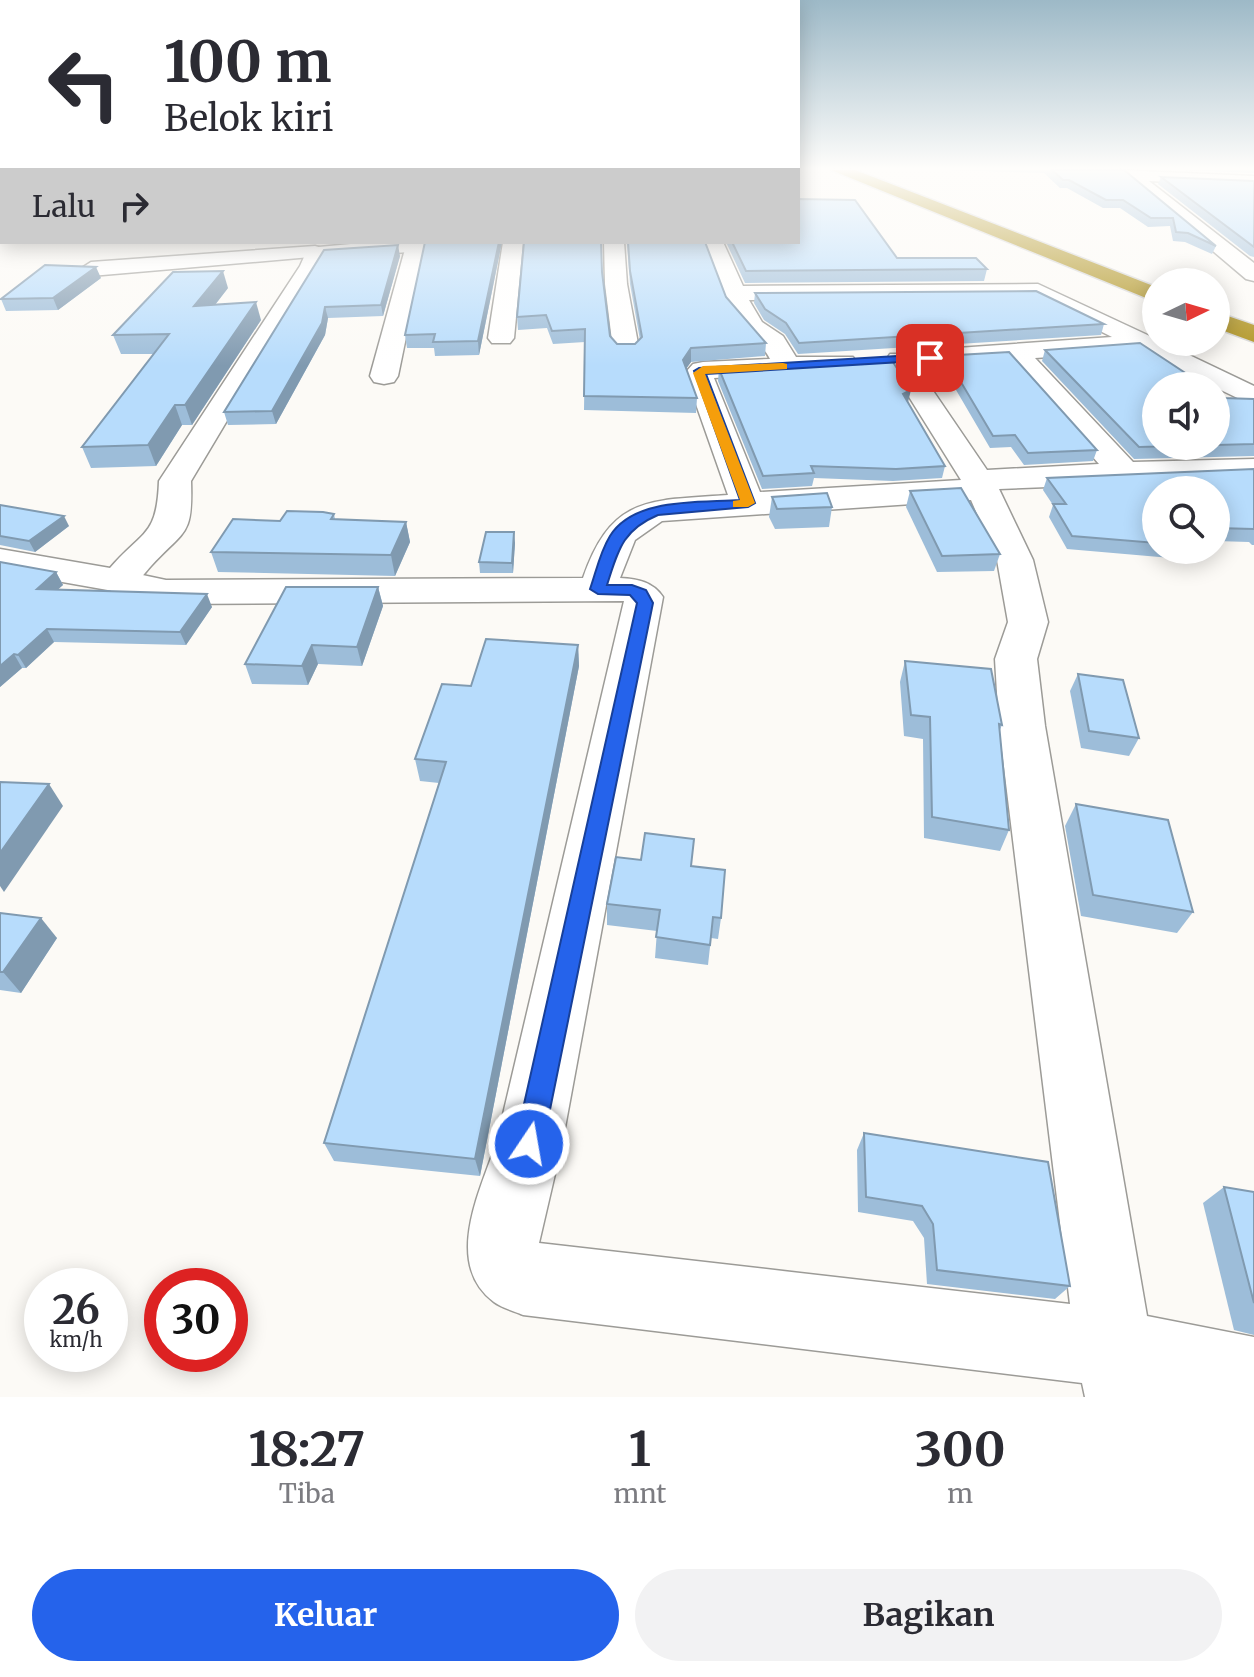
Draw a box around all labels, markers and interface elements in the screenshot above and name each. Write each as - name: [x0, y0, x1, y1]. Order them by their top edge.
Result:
- text: 100 m: [164, 27, 332, 97]
- icon: left: [32, 32, 136, 136]
- text: Belok kiri: [164, 96, 333, 141]
- icon: right: [112, 184, 156, 228]
- text: Lalu: [32, 187, 96, 225]
- north arrow: [1142, 268, 1230, 356]
- map controls: [1142, 268, 1230, 564]
- pin: [896, 324, 964, 392]
- icon: arrive: [908, 336, 952, 380]
- button: sound: [1142, 372, 1230, 460]
- button: search: [1142, 476, 1230, 564]
- position arrow: [487, 1102, 571, 1186]
- speed limit sign: 30: [144, 1268, 248, 1372]
- text: 26: [52, 1285, 100, 1335]
- text: km/h: [50, 1327, 102, 1352]
- text: 18:27: [248, 1419, 365, 1479]
- text: 1: [629, 1419, 651, 1479]
- text: 300: [915, 1419, 1006, 1479]
- text: Tiba: [279, 1477, 335, 1510]
- text: mnt: [614, 1477, 666, 1510]
- text: m: [947, 1477, 973, 1510]
- button: Keluar: [32, 1569, 619, 1661]
- button: Bagikan: [635, 1569, 1222, 1661]

